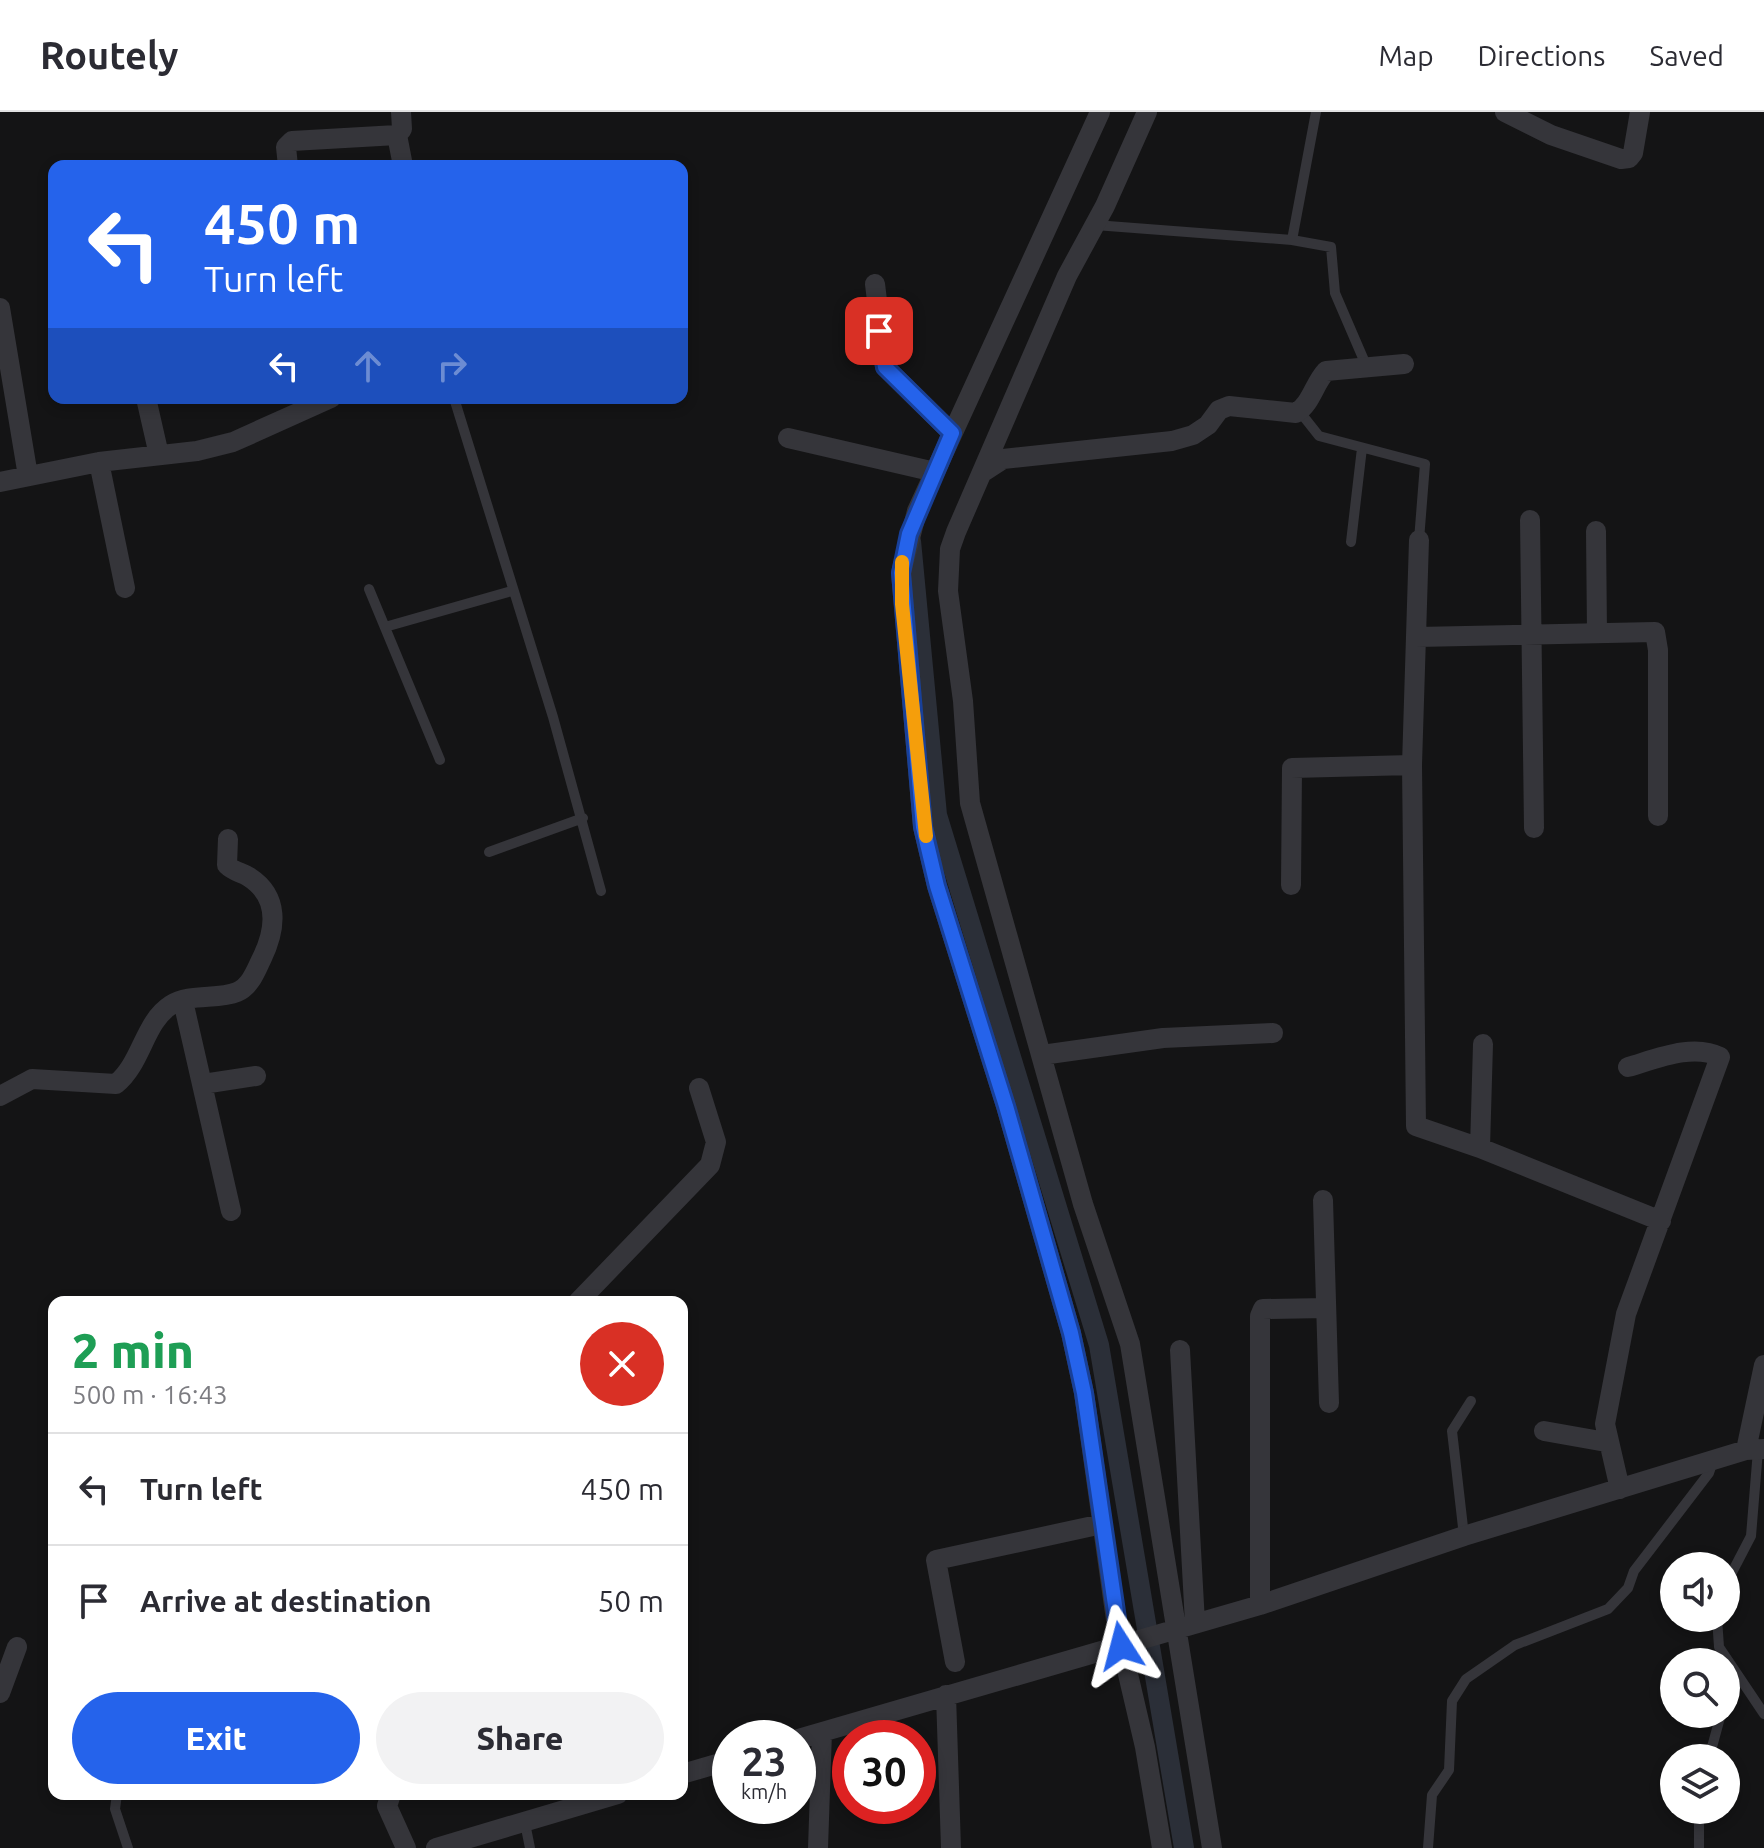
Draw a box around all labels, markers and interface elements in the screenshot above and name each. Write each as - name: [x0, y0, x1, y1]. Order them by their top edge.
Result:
- text: Routely: [40, 34, 178, 76]
- text: Map: [1378, 40, 1434, 71]
- text: Directions: [1478, 40, 1605, 71]
- text: Saved: [1649, 40, 1724, 71]
- icon: left: [72, 192, 176, 296]
- text: 450 m: [204, 192, 360, 255]
- text: Turn left: [204, 258, 343, 299]
- pin: [845, 297, 913, 365]
- icon: arrive: [857, 309, 901, 353]
- icon: left: [262, 344, 306, 388]
- icon: ahead: [346, 344, 390, 388]
- icon: right: [430, 344, 474, 388]
- button: close: [580, 1322, 664, 1406]
- text: 2 min: [72, 1323, 194, 1377]
- text: 500 m · 16:43: [72, 1380, 228, 1409]
- icon: left: [72, 1467, 116, 1511]
- text: Turn left: [140, 1472, 262, 1506]
- text: 450 m: [580, 1472, 664, 1506]
- map controls: [1660, 1552, 1740, 1824]
- button: sound: [1660, 1552, 1740, 1632]
- icon: arrive: [72, 1579, 116, 1623]
- text: Arrive at destination: [140, 1584, 432, 1618]
- text: 50 m: [597, 1584, 664, 1618]
- position arrow: [1079, 1604, 1163, 1688]
- button: search: [1660, 1648, 1740, 1728]
- button: Exit: [72, 1692, 360, 1784]
- button: Share: [376, 1692, 664, 1784]
- speed limit sign: 30: [832, 1720, 936, 1824]
- text: 23: [741, 1739, 787, 1784]
- button: layers: [1660, 1744, 1740, 1824]
- text: km/h: [741, 1780, 787, 1803]

